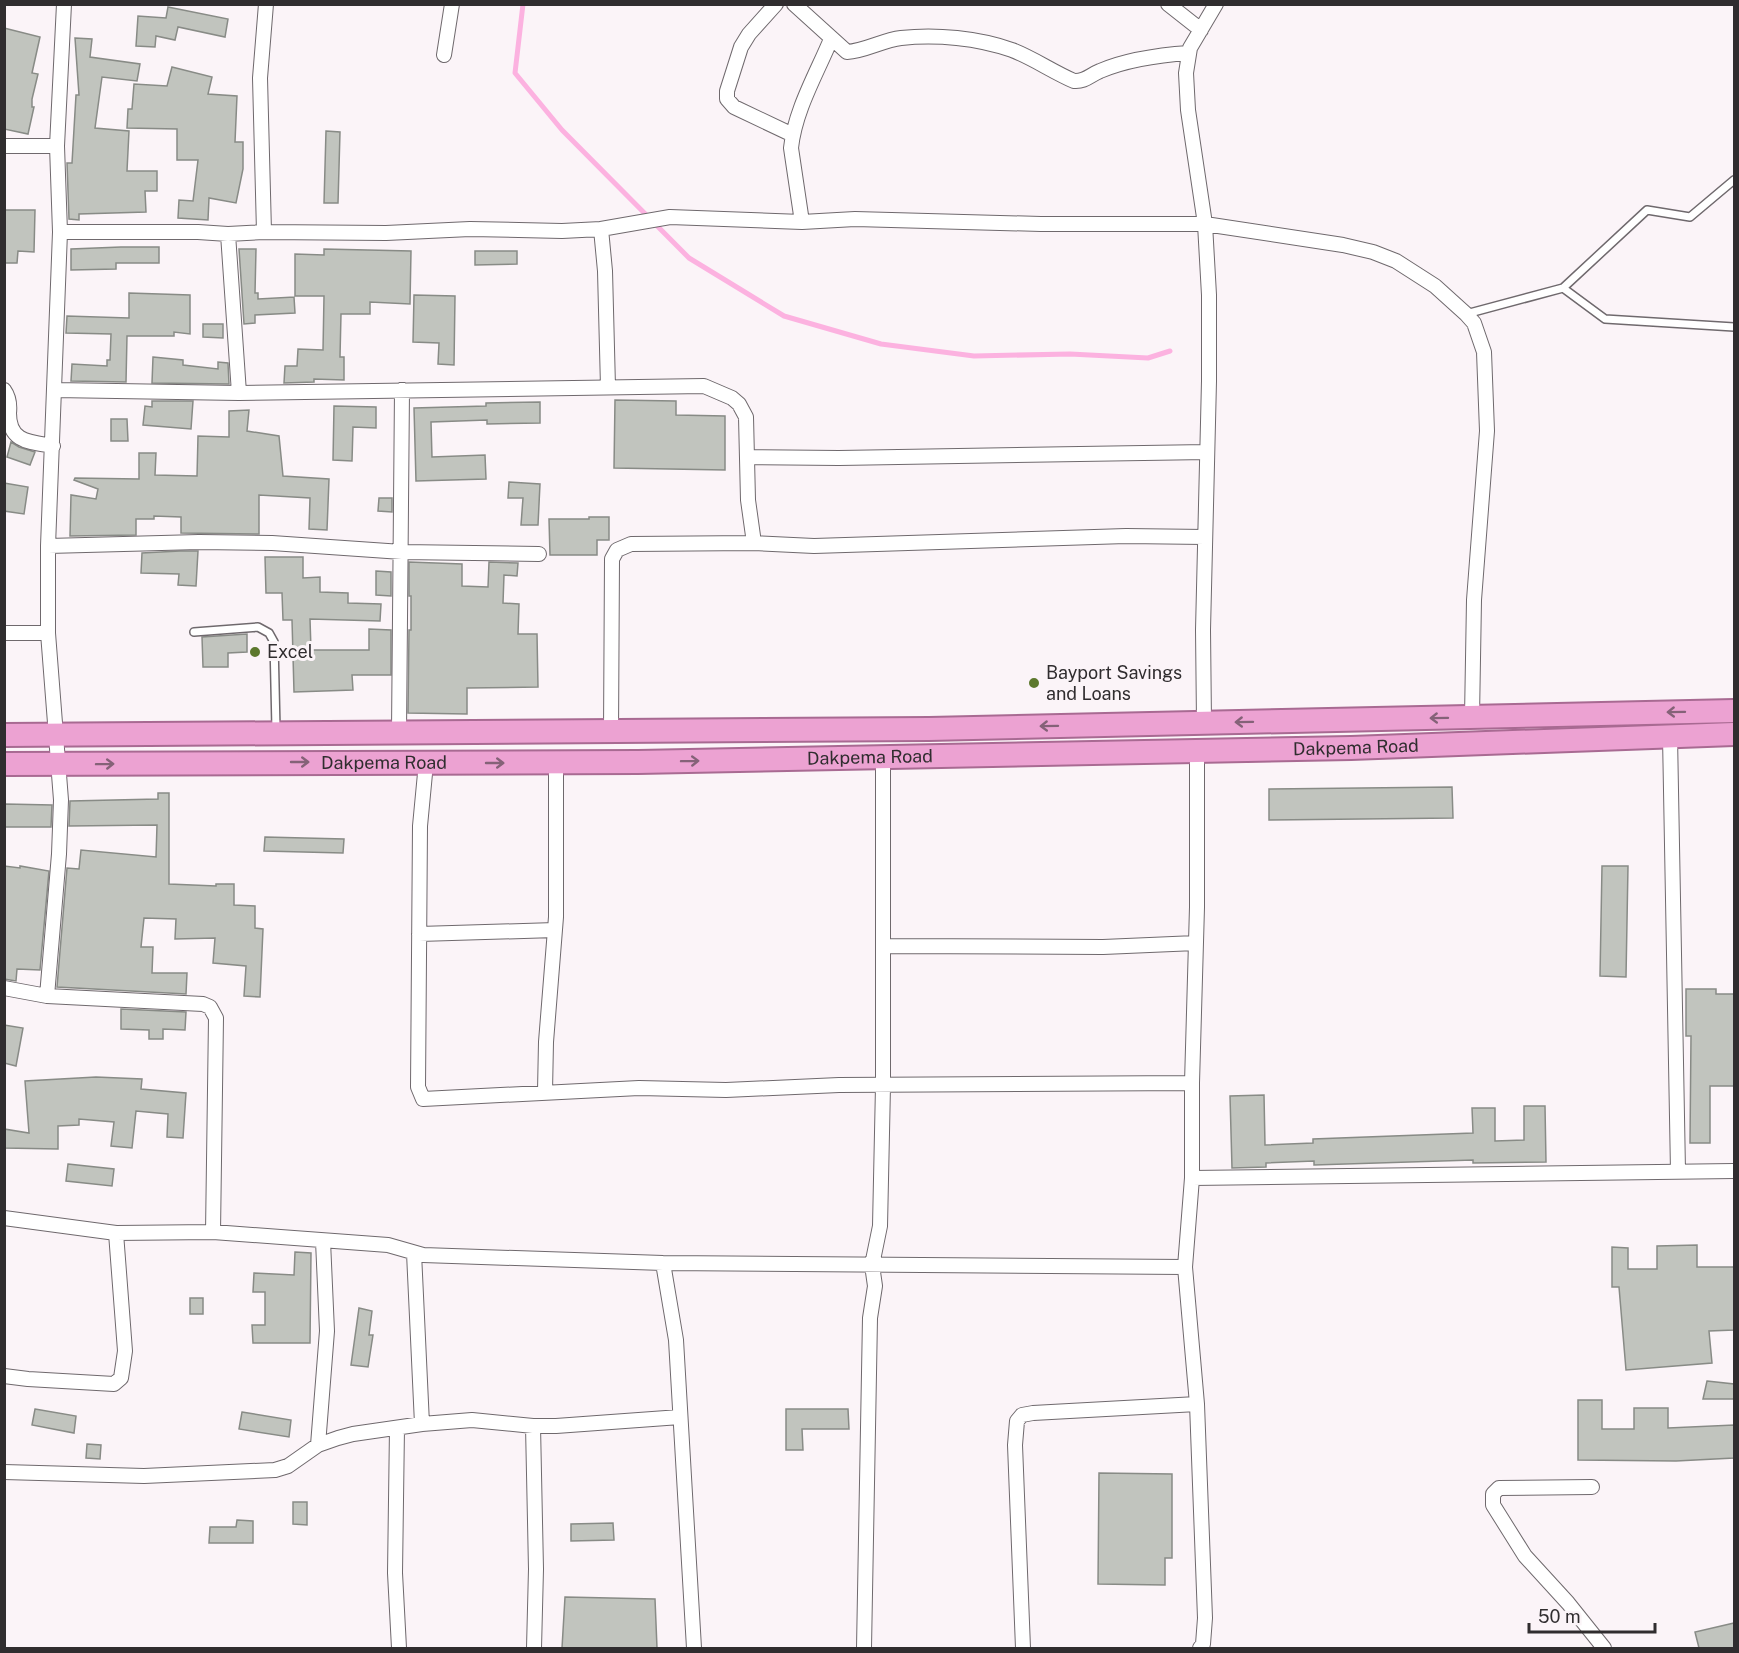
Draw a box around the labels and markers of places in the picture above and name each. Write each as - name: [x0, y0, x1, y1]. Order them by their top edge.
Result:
- place label: Excel: [267, 641, 313, 662]
- marker: Excel: [248, 645, 262, 659]
- place label: Bayport Savings and Loans: [1046, 662, 1182, 704]
- marker: Bayport Savings and Loans: [1027, 676, 1041, 690]

